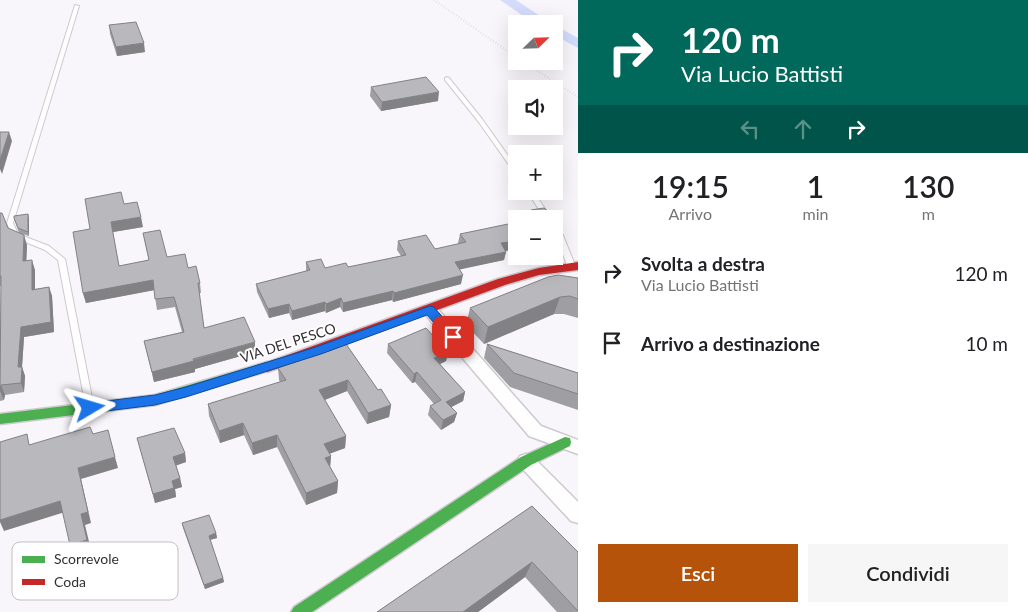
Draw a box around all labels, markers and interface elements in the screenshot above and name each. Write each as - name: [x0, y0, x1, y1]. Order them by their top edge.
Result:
- north arrow: [508, 15, 562, 70]
- map controls: [508, 15, 563, 265]
- text: 120 m: [681, 18, 780, 60]
- icon: right: [598, 20, 663, 85]
- text: Via Lucio Battisti: [681, 60, 843, 87]
- button: sound: [508, 80, 563, 135]
- icon: left: [736, 115, 764, 143]
- icon: ahead: [789, 115, 817, 143]
- icon: right: [842, 115, 870, 143]
- button: +: [508, 145, 563, 200]
- text: 19:15: [652, 168, 729, 204]
- text: 1: [807, 168, 824, 204]
- text: 130: [902, 168, 954, 204]
- text: Arrivo: [669, 204, 712, 223]
- text: min: [803, 204, 828, 223]
- text: m: [922, 204, 935, 223]
- button: −: [508, 210, 563, 265]
- text: Svolta a destra: [641, 252, 765, 275]
- icon: right: [598, 259, 626, 287]
- text: 120 m: [954, 262, 1008, 285]
- text: Via Lucio Battisti: [641, 275, 759, 294]
- pin: [432, 316, 474, 358]
- street label: VIA DEL PESCO: [238, 319, 338, 366]
- icon: arrive: [439, 323, 467, 351]
- icon: arrive: [598, 329, 626, 357]
- text: Arrivo a destinazione: [641, 332, 820, 355]
- text: 10 m: [965, 332, 1008, 355]
- position arrow: [63, 381, 115, 433]
- legend: [12, 542, 178, 600]
- button: Esci: [598, 544, 798, 602]
- button: Condividi: [808, 544, 1008, 602]
- text: Scorrevole: [54, 550, 119, 567]
- text: Coda: [54, 573, 86, 590]

